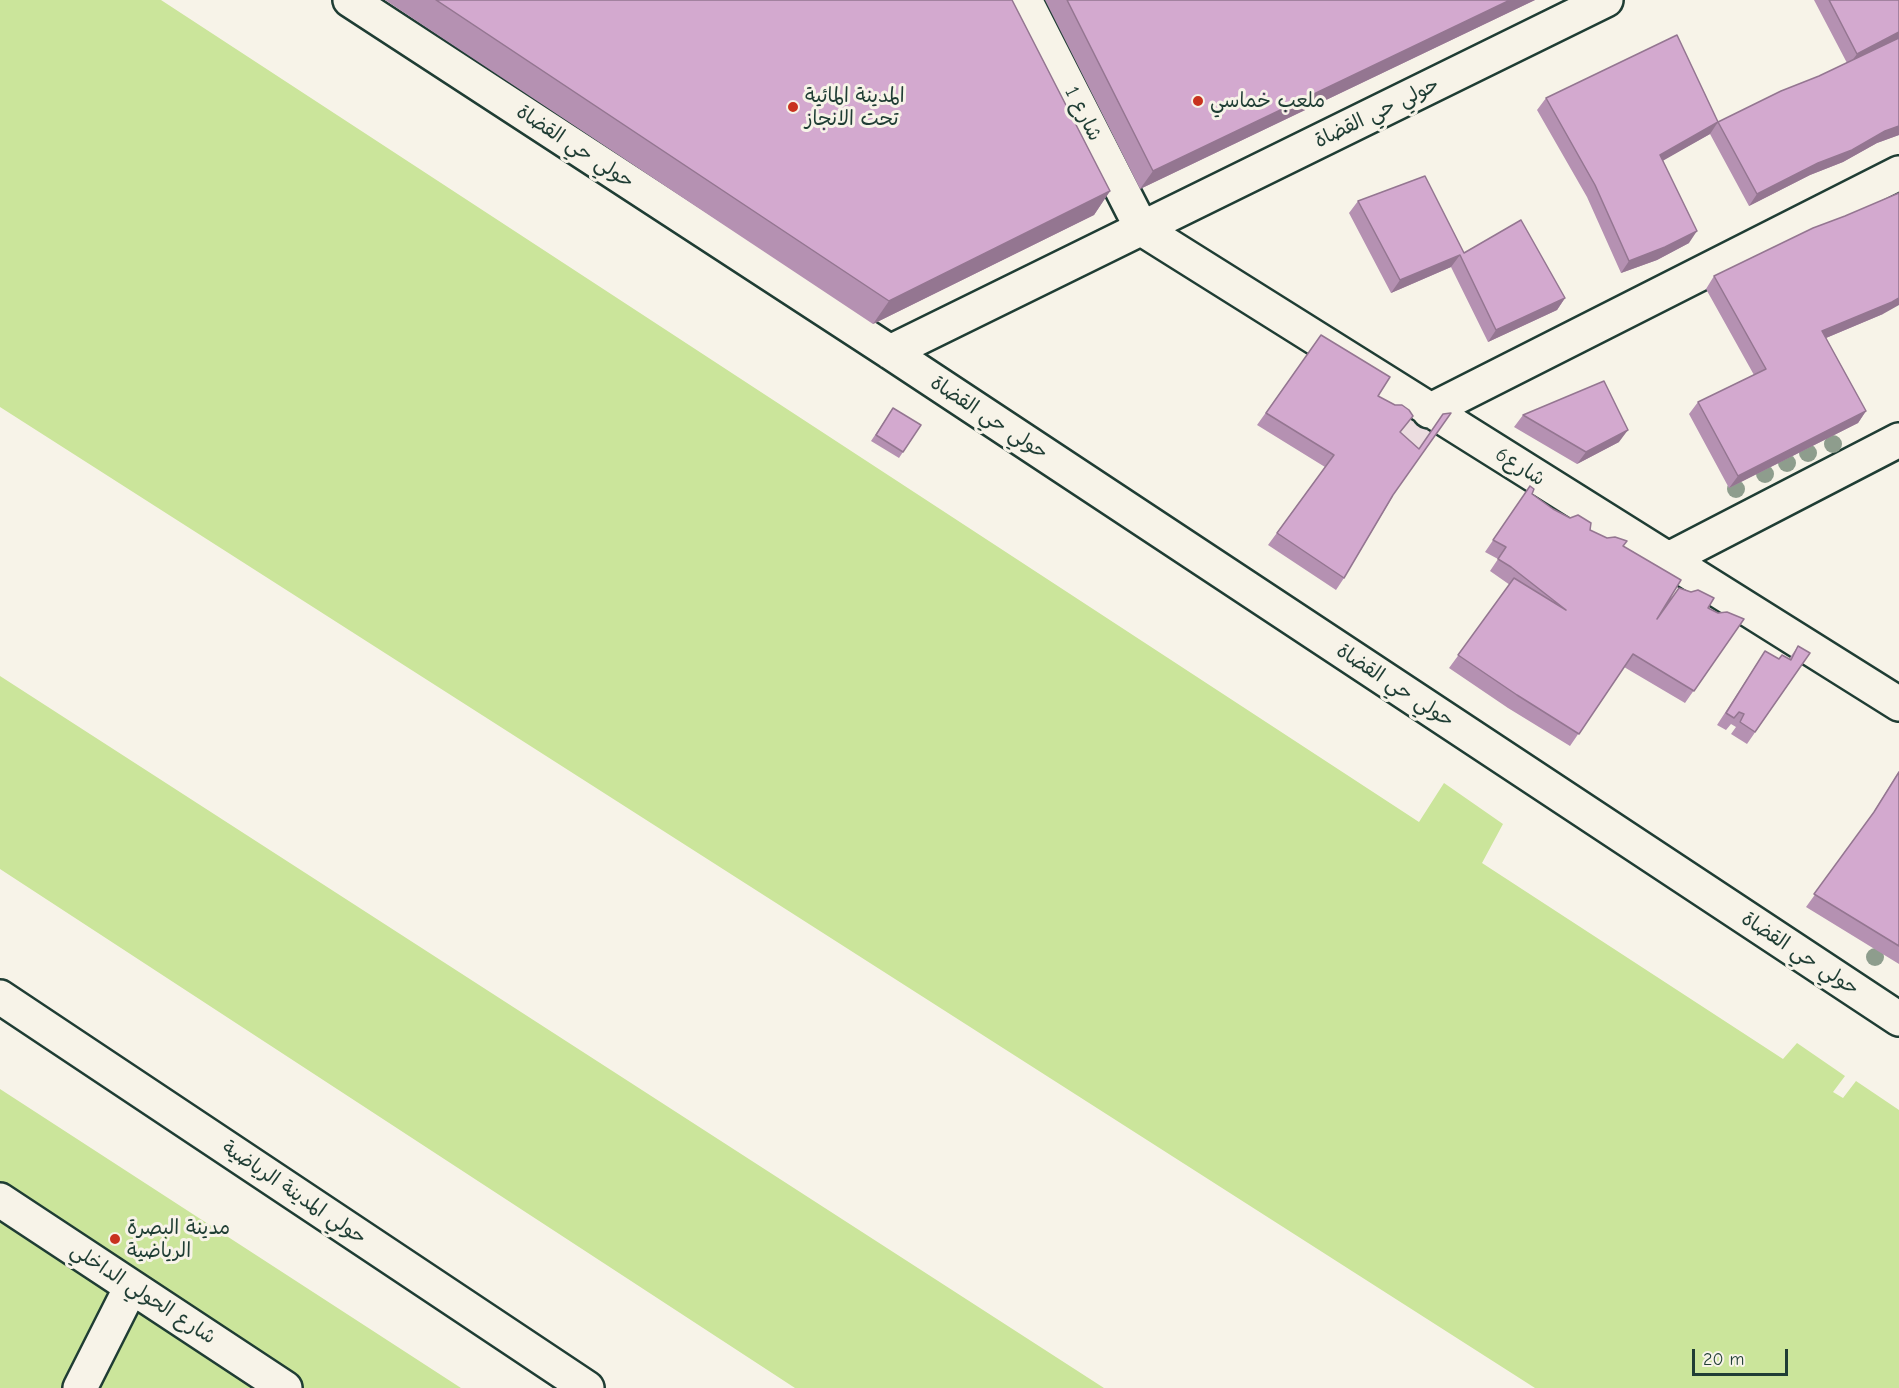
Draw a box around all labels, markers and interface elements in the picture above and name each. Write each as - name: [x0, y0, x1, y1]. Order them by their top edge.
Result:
- street label: حولي حي القضاة: [1311, 73, 1443, 153]
- street label: شارع 1: [1059, 83, 1107, 145]
- place label: المدينة المائية تحت الانجاز: [805, 84, 905, 131]
- place label: ملعب خماسي: [1210, 89, 1325, 113]
- marker: ملعب خماسي: [1191, 94, 1205, 108]
- street label: حولي حي القضاة: [512, 100, 638, 194]
- marker: المدينة المائية تحت الانجاز: [786, 100, 800, 114]
- street label: حولي حي القضاة: [926, 371, 1052, 465]
- street label: شارع6: [1491, 442, 1549, 492]
- street label: حولي حي القضاة: [1332, 639, 1458, 733]
- street label: حولي حي القضاة: [1737, 907, 1863, 1001]
- street label: حولي المدينة الرياضية: [217, 1136, 371, 1250]
- place label: مدينة البصرة الرياضية: [127, 1216, 230, 1263]
- marker: مدينة البصرة الرياضية: [108, 1232, 122, 1246]
- street label: شارع الحولي الداخلي: [66, 1238, 220, 1350]
- scale bar: [1695, 1337, 1791, 1375]
- text: 20 m: [1703, 1349, 1744, 1370]

